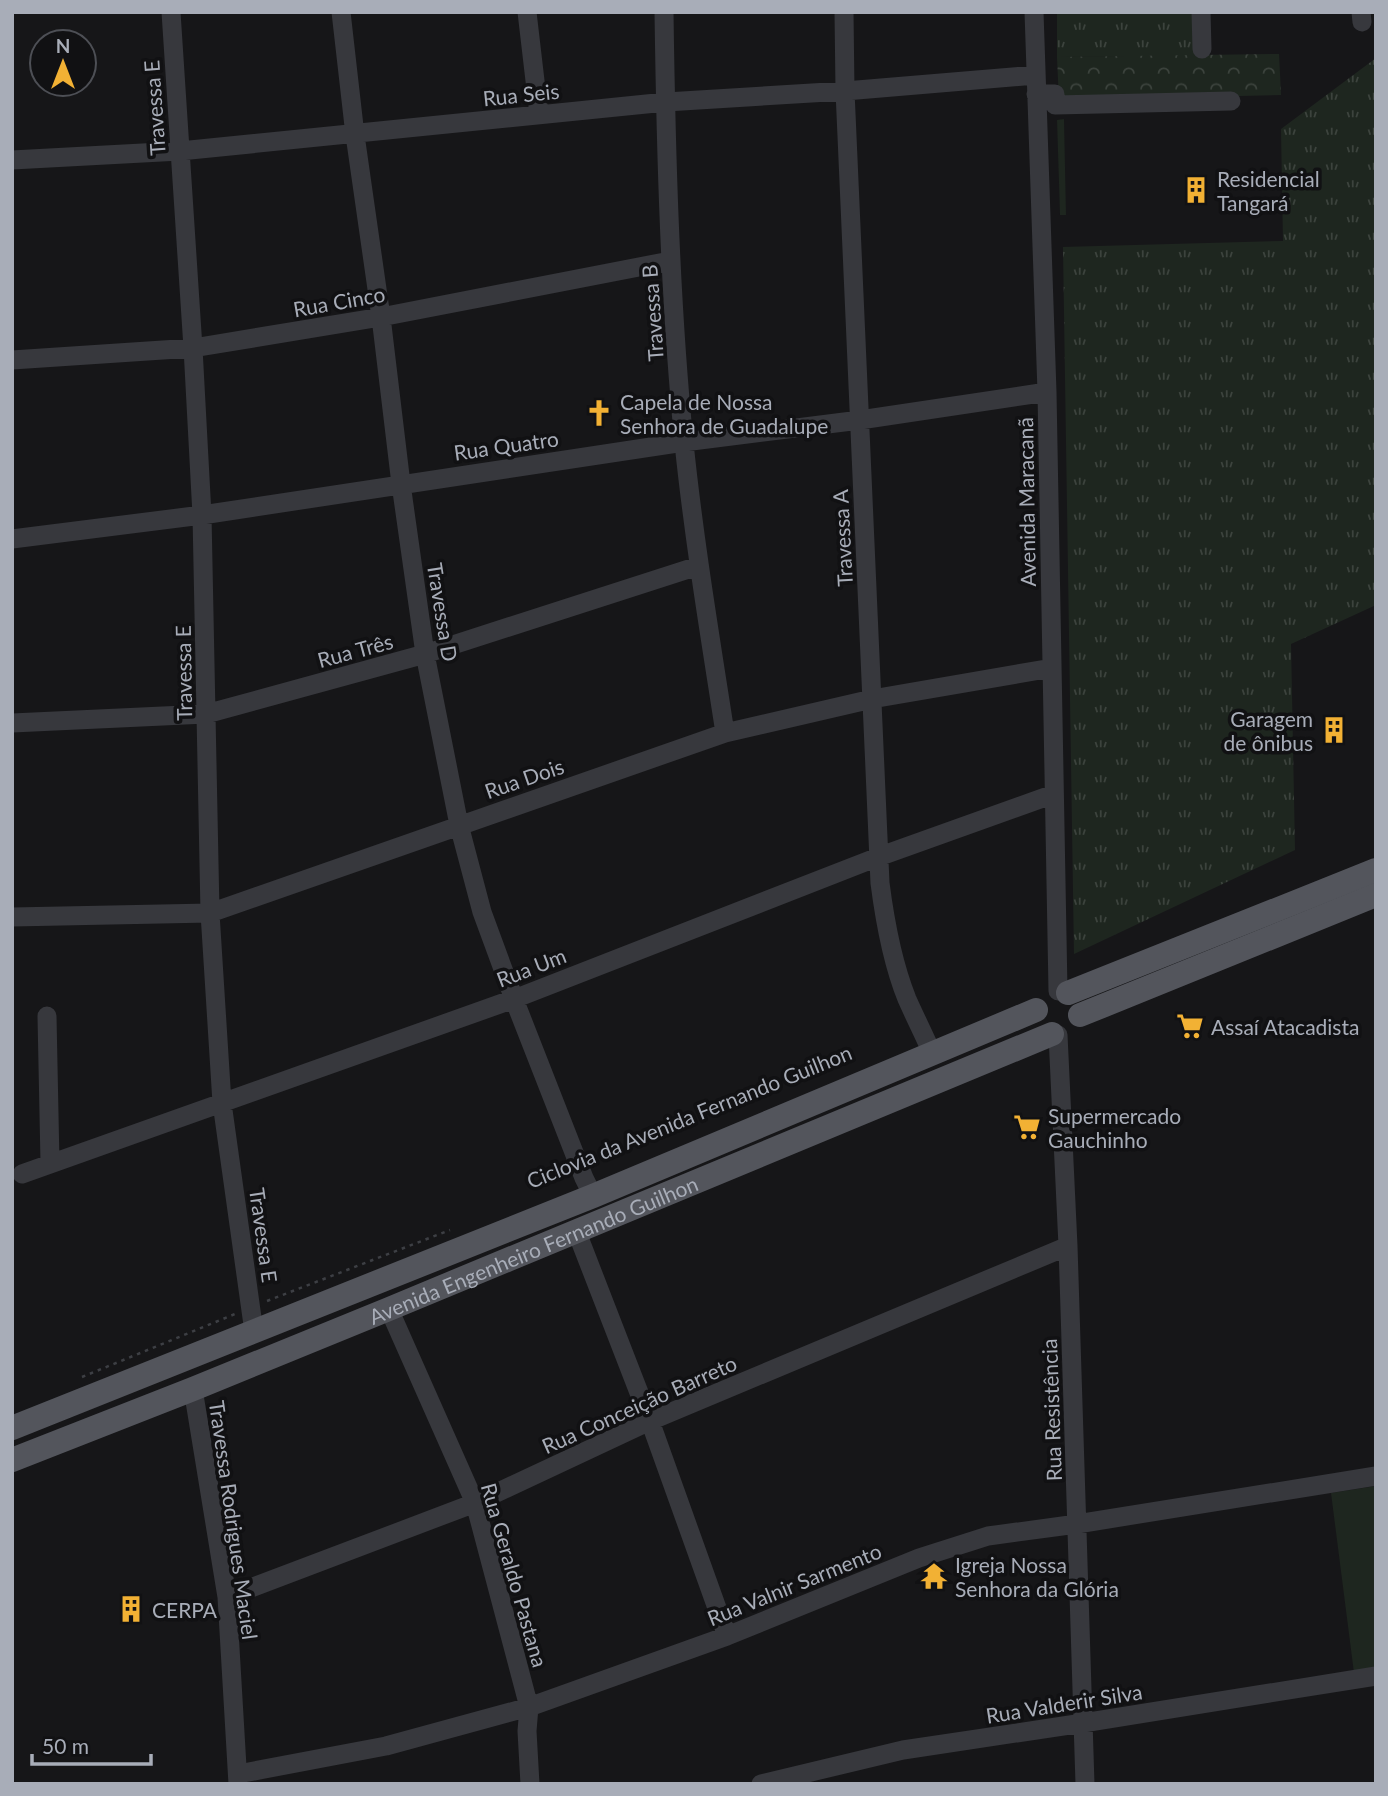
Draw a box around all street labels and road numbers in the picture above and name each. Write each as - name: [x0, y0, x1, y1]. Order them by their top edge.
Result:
- street label: Travessa E: [138, 59, 170, 157]
- street label: Rua Seis: [482, 78, 560, 110]
- street label: Travessa B: [636, 264, 668, 362]
- street label: Rua Cinco: [291, 281, 387, 321]
- street label: Avenida Maracanã: [1012, 417, 1040, 587]
- street label: Rua Quatro: [452, 425, 560, 465]
- street label: Travessa A: [827, 488, 857, 587]
- street label: Travessa D: [423, 561, 463, 663]
- street label: Travessa E: [170, 625, 196, 721]
- street label: Rua Três: [315, 628, 395, 672]
- street label: Rua Dois: [481, 753, 567, 803]
- street label: Rua Um: [493, 942, 569, 992]
- street label: Ciclovia da Avenida Fernando Guilhon: [523, 1039, 855, 1193]
- street label: Avenida Engenheiro Fernando Guilhon: [365, 1170, 701, 1329]
- street label: Travessa E: [245, 1186, 283, 1284]
- street label: Rua Resistência: [1036, 1338, 1066, 1482]
- street label: Rua Conceição Barreto: [538, 1350, 740, 1458]
- street label: Travessa Rodrigues Maciel: [205, 1399, 263, 1641]
- street label: Rua Geraldo Pastana: [477, 1480, 553, 1670]
- street label: Rua Valnir Sarmento: [703, 1538, 885, 1630]
- street label: Rua Valderir Silva: [984, 1678, 1144, 1728]

